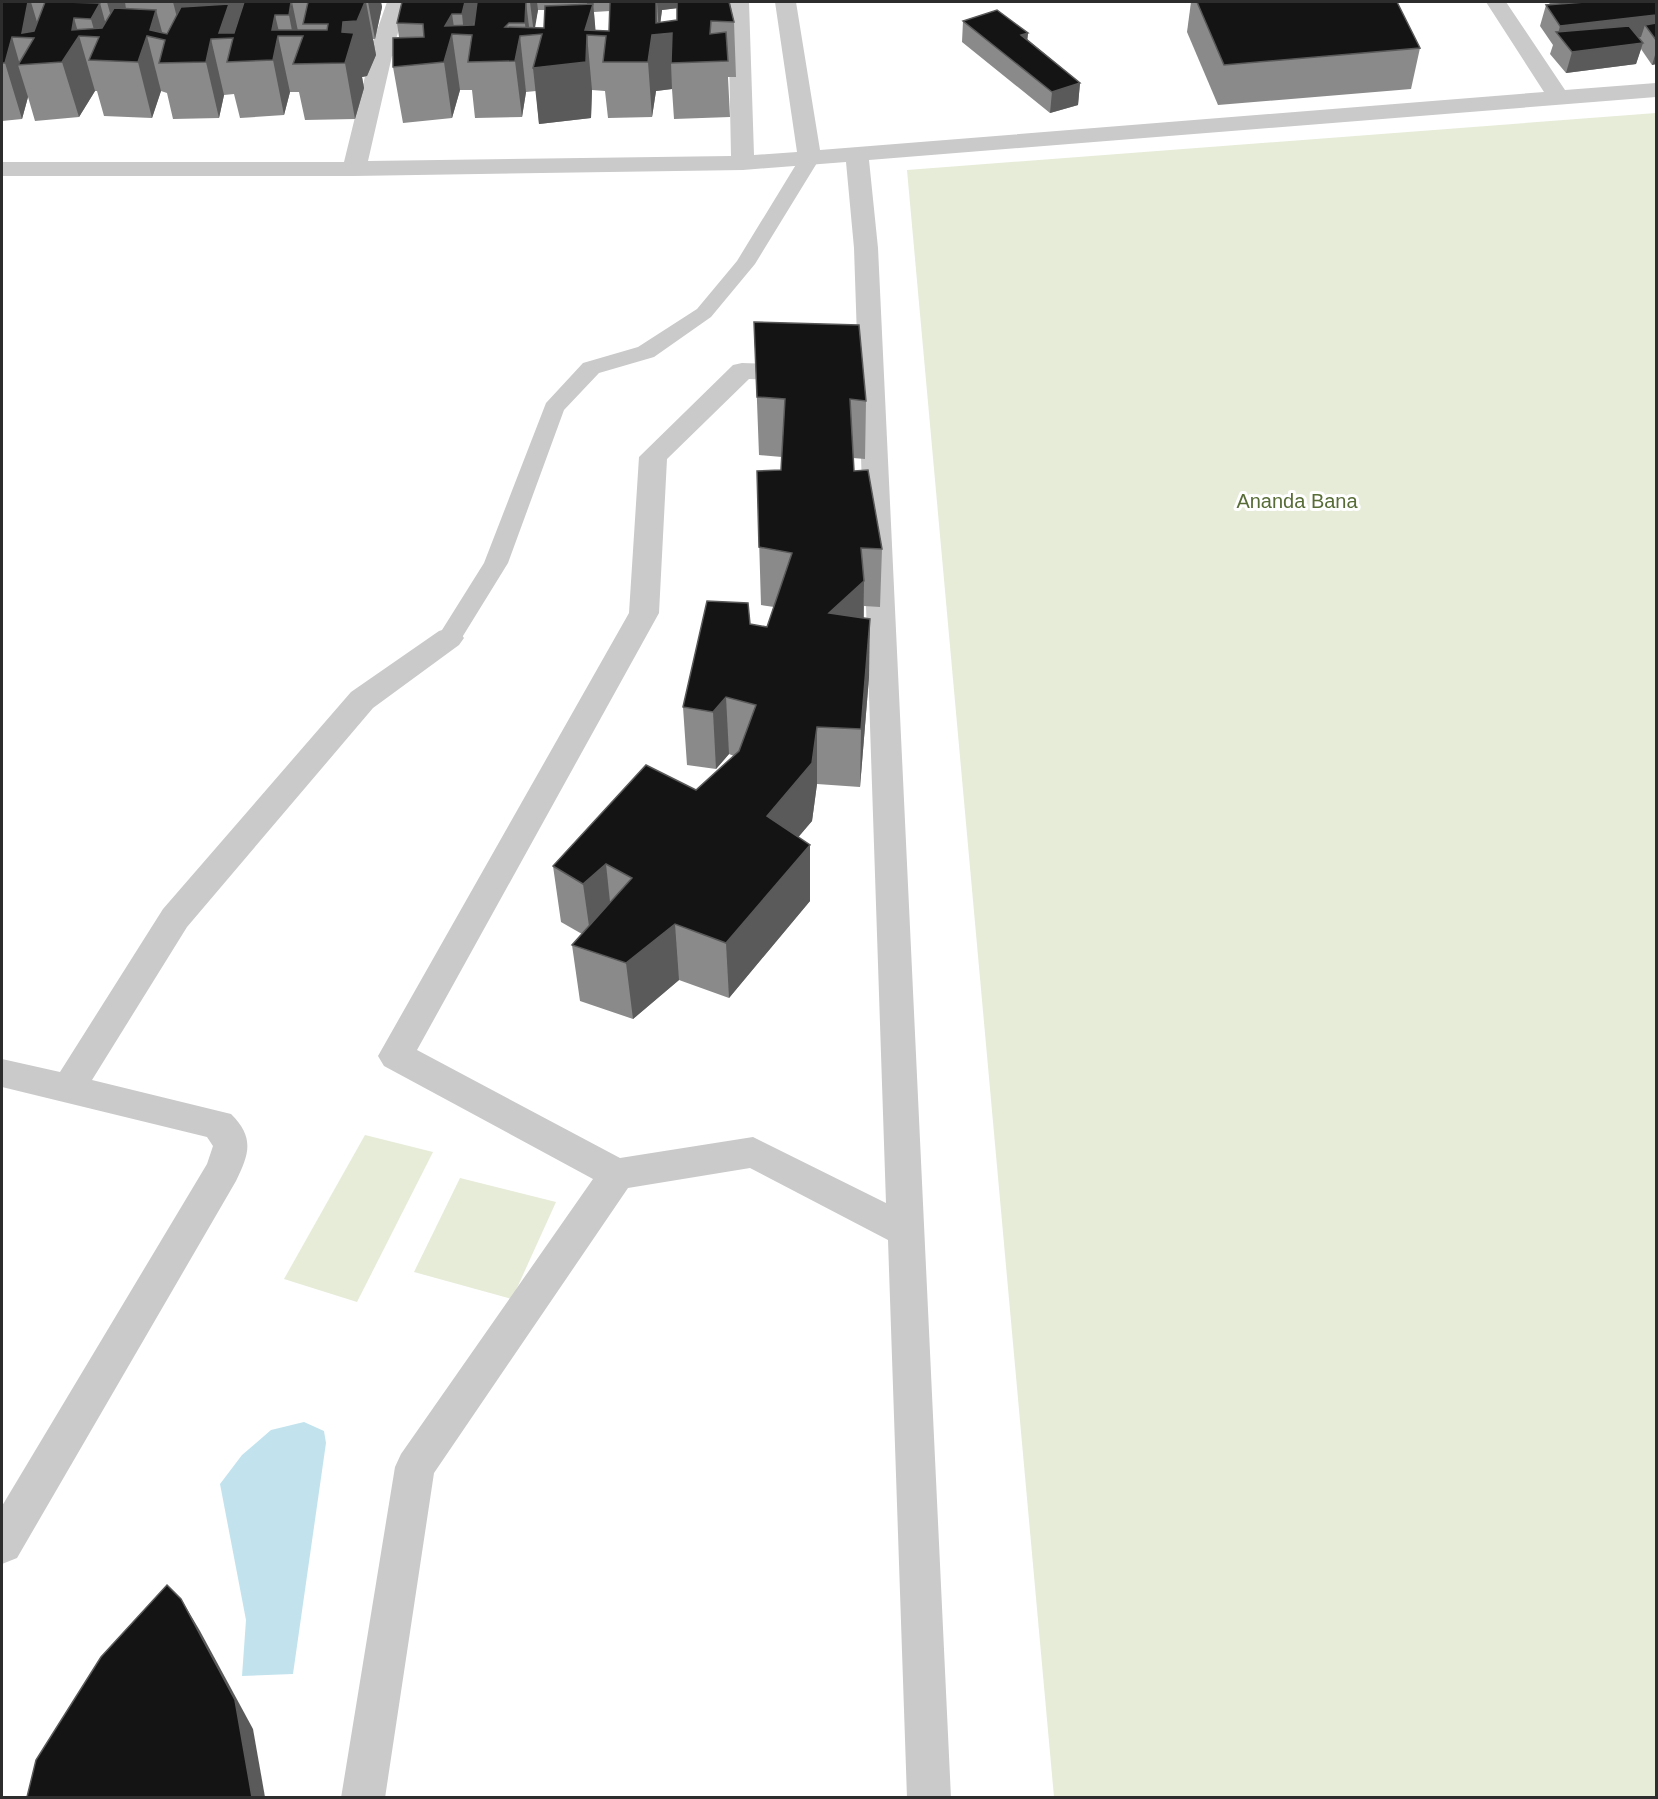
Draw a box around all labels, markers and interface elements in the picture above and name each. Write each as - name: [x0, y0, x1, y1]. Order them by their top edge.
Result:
- park label: Ananda Bana: [1236, 490, 1358, 512]

